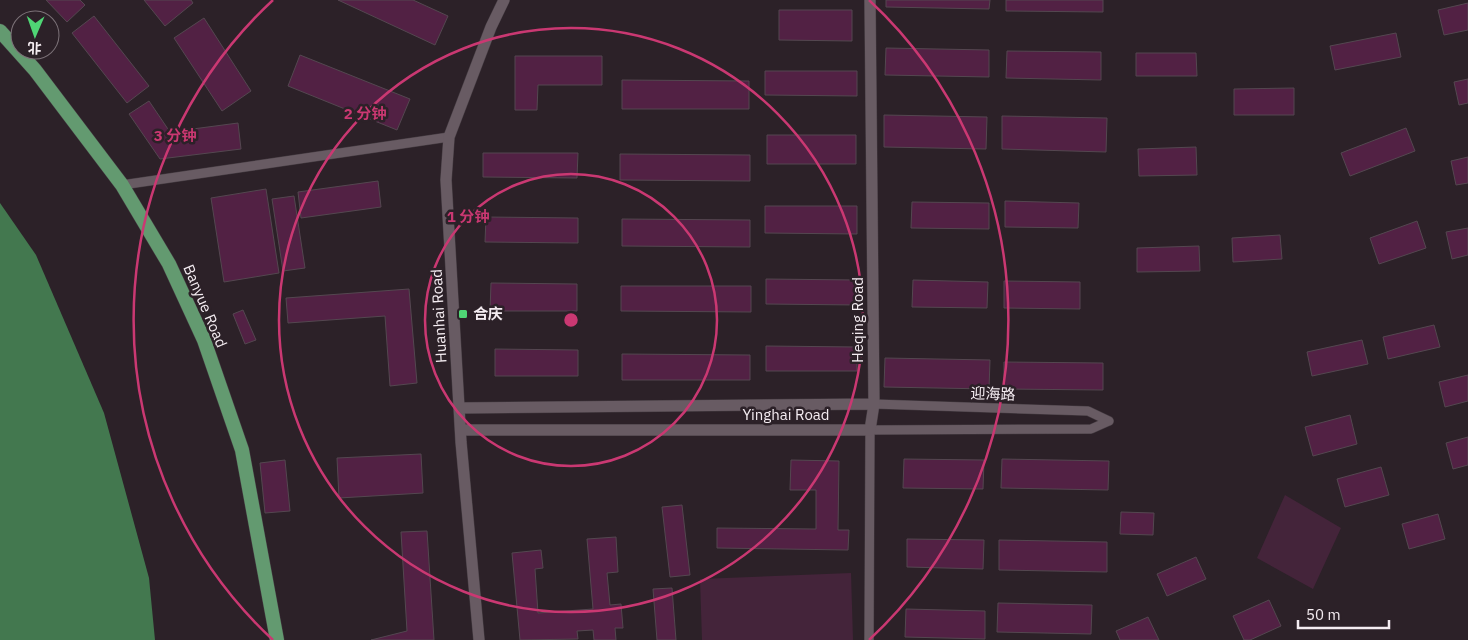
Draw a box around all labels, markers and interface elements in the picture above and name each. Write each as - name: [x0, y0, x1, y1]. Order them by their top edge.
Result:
- north arrow: [10, 10, 60, 60]
- text: 北: [27, 39, 42, 57]
- text: 2 分钟: [344, 104, 386, 123]
- text: 3 分钟: [154, 126, 196, 145]
- text: 1 分钟: [447, 207, 489, 226]
- street label: Banyue Road: [179, 261, 231, 350]
- street label: Huanhai Road: [427, 269, 450, 363]
- street label: Heqing Road: [848, 277, 867, 363]
- place label: 合庆: [473, 304, 503, 323]
- marker: 合庆: [457, 308, 469, 320]
- centre of rings: [562, 311, 580, 329]
- street label: 迎海路: [970, 383, 1016, 404]
- street label: Yinghai Road: [742, 405, 830, 424]
- scale bar: [1298, 598, 1389, 630]
- text: 50 m: [1306, 605, 1341, 624]

